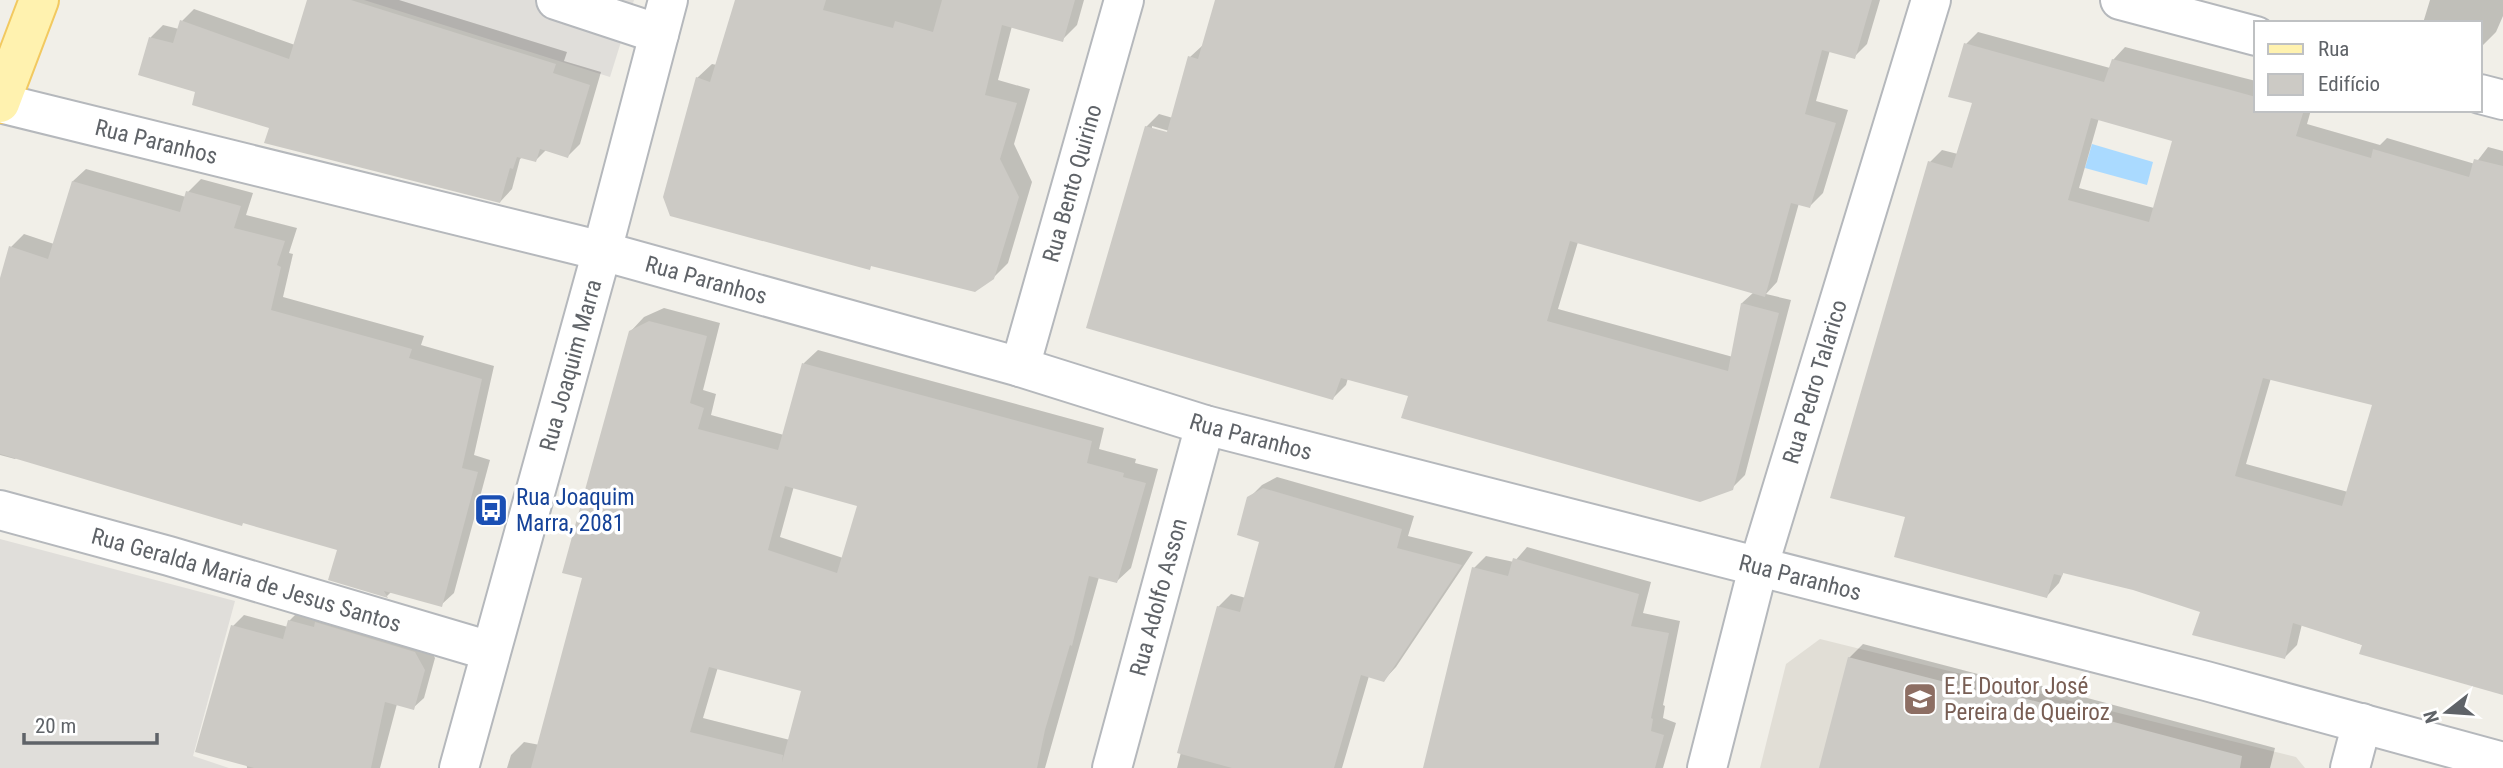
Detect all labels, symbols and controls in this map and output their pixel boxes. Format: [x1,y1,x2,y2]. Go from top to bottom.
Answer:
legend [2254,21,2482,112]
text: Rua [2318,37,2349,61]
text: Edifício [2318,72,2380,96]
street label: Rua Bento Quirino [1037,101,1108,265]
street label: Rua Paranhos [92,114,220,170]
street label: Rua Paranhos [642,251,770,310]
street label: Rua Joaquim Marra [534,276,608,454]
street label: Rua Pedro Talarico [1777,297,1853,467]
street label: Rua Paranhos [1186,408,1315,466]
place label: Rua Joaquim Marra, 2081 [516,484,635,537]
bus stop icon: Rua Joaquim Marra, 2081 [472,491,510,529]
street label: Rua Adolfo Asson [1125,515,1193,679]
street label: Rua Geralda Maria de Jesus Santos [88,523,404,638]
street label: Rua Paranhos [1736,549,1864,606]
place label: E.E Doutor José Pereira de Queiroz [1944,673,2110,726]
north arrow [2412,677,2482,747]
school or university icon: E.E Doutor José Pereira de Queiroz [1901,680,1939,718]
scale bar [24,702,158,746]
text: N [2419,708,2444,726]
text: 20 m [35,714,76,738]

